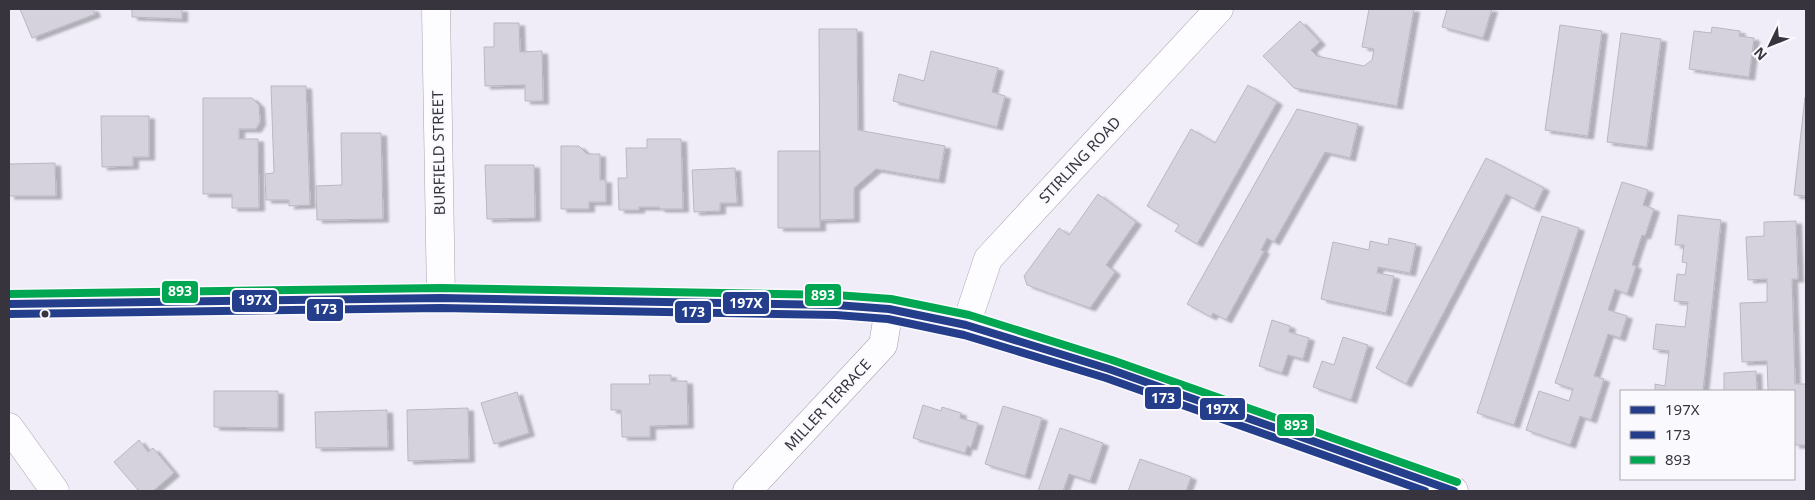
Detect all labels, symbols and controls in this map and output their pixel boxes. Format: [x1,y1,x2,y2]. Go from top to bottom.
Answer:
north arrow [1745,20,1795,70]
text: N [1749,44,1771,65]
street label: BURFIELD STREET [427,90,449,216]
street label: STIRLING ROAD [1034,112,1125,207]
line badge: 893 [161,280,199,304]
text: 893 [168,281,192,300]
line badge: 893 [804,283,842,307]
text: 893 [811,285,835,304]
line badge: 197X [231,289,278,313]
text: 197X [238,290,272,309]
line badge: 197X [722,291,770,315]
text: 197X [729,293,763,312]
line badge: 173 [306,298,344,322]
text: 173 [313,299,337,318]
line badge: 173 [674,300,712,324]
text: 173 [681,302,705,321]
unlabelled marker [40,309,50,319]
street label: MILLER TERRACE [780,354,875,454]
line badge: 173 [1144,386,1182,410]
text: 173 [1151,388,1175,407]
legend [1620,390,1795,480]
line badge: 197X [1199,397,1246,421]
text: 197X [1205,399,1239,418]
text: 197X [1665,399,1700,419]
line badge: 893 [1276,413,1315,437]
text: 893 [1284,415,1308,434]
text: 173 [1665,424,1691,444]
text: 893 [1665,449,1691,469]

